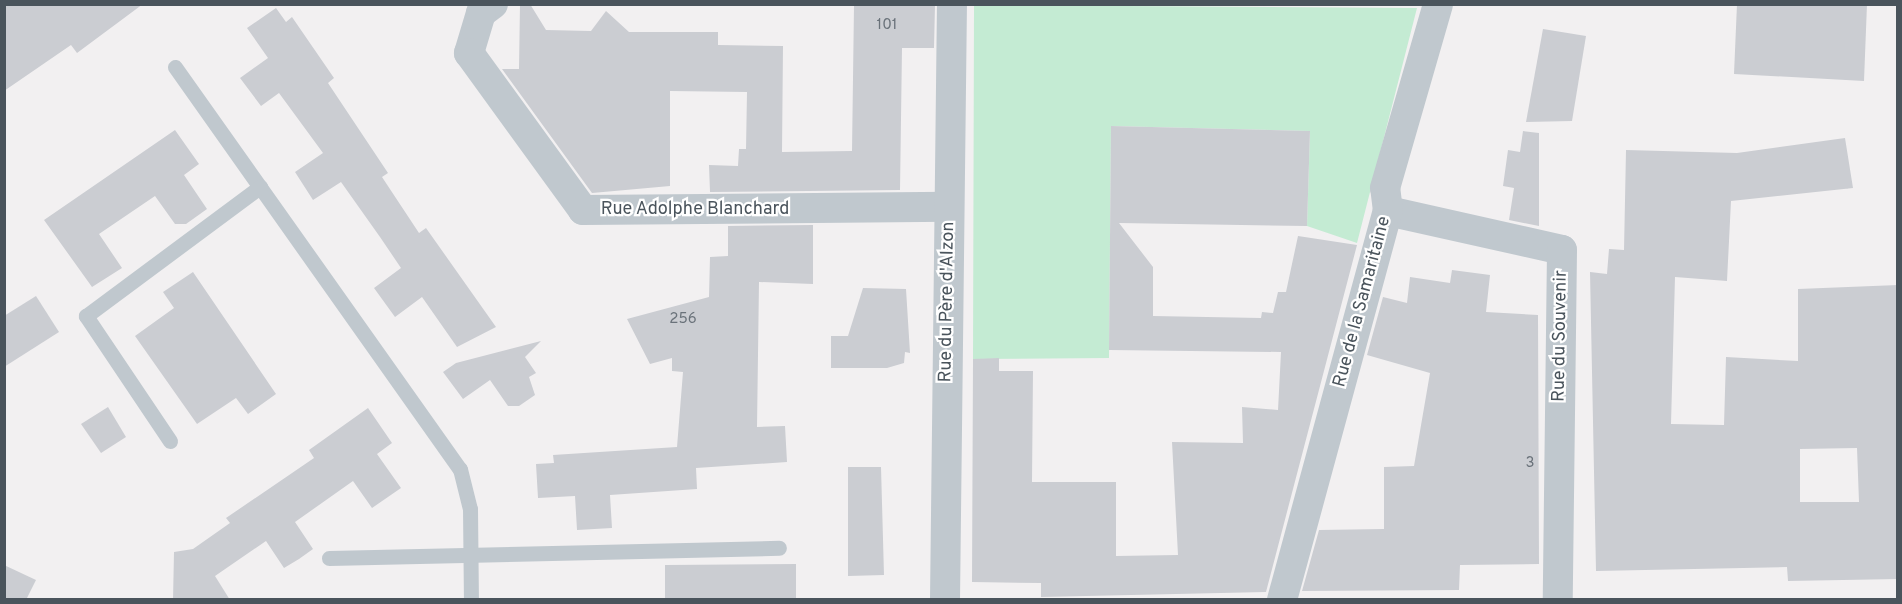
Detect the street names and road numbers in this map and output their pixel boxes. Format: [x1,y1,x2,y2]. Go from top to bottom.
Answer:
street label: Rue Adolphe Blanchard [600,199,790,221]
street label: Rue de la Samaritaine [1330,214,1396,390]
street label: Rue du Père d'Alzon [936,221,960,383]
street label: Rue du Souvenir [1549,270,1573,402]

